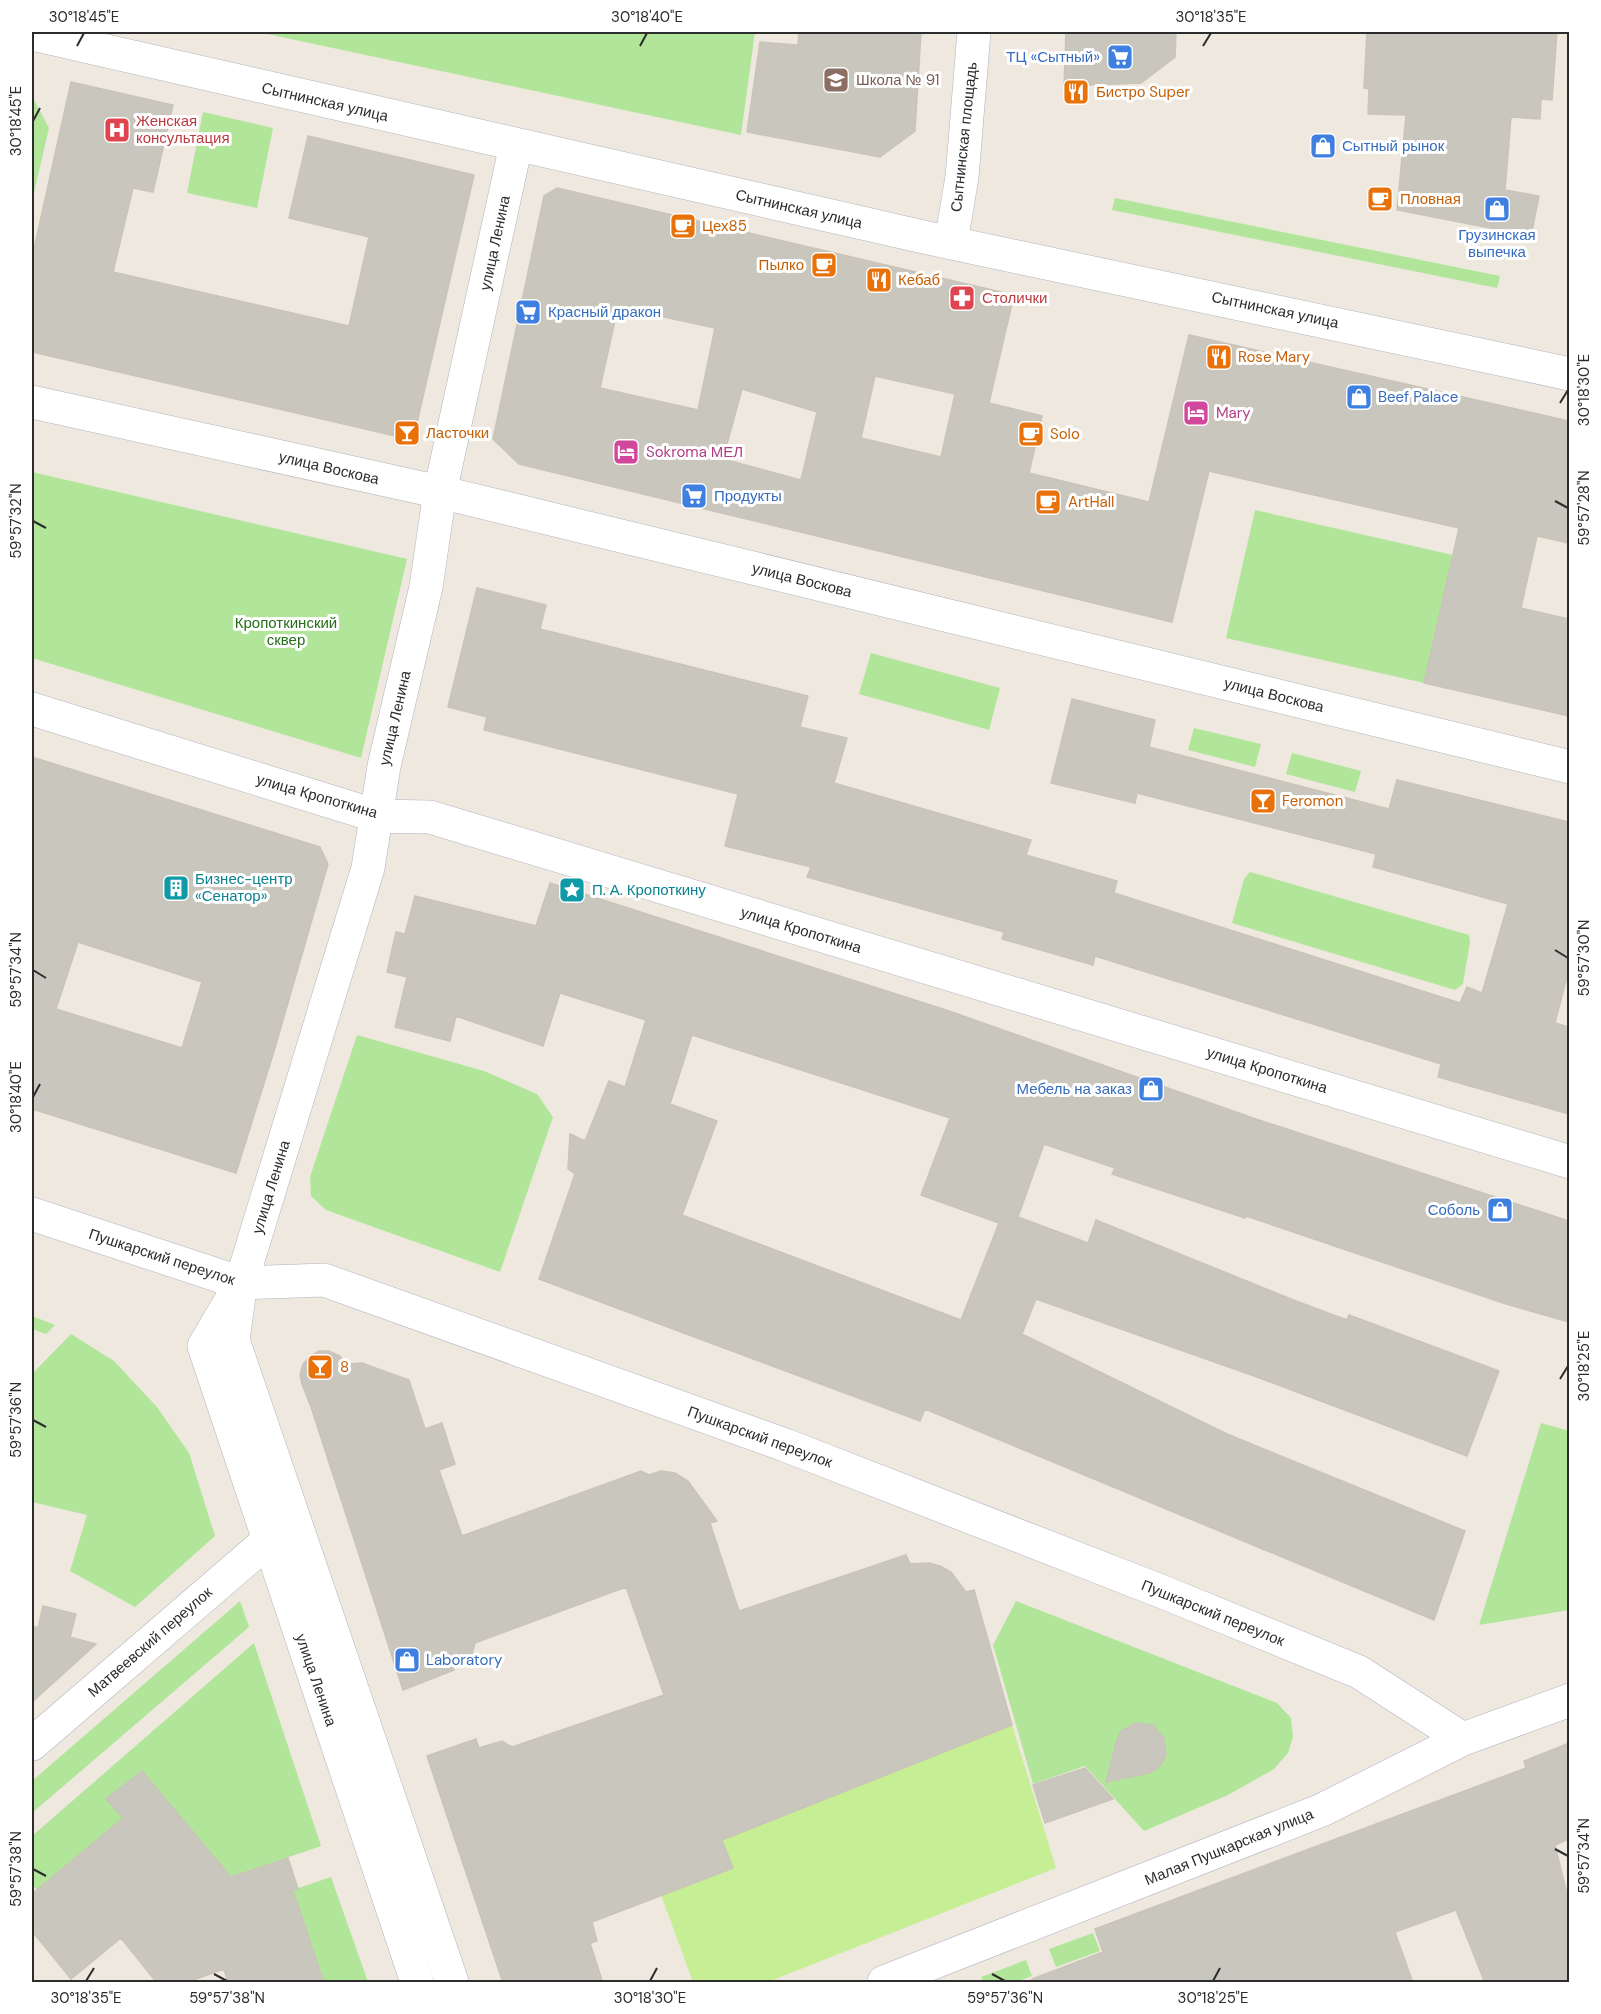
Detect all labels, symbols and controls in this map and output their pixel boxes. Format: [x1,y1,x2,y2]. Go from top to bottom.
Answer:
text: 30°18'45"E [49,7,119,27]
text: 30°18'40"E [611,7,683,27]
text: 30°18'35"E [1175,7,1247,27]
supermarket icon: ТЦ «Сытный» [1105,42,1135,72]
place label: ТЦ «Сытный» [1006,47,1100,67]
street label: Сытнинская площадь [946,61,982,213]
school or university icon: Школа № 91 [821,65,851,95]
place label: Школа № 91 [856,70,940,90]
restaurant icon: Бистро Super [1061,77,1091,107]
street label: Сытнинская улица [260,78,391,126]
place label: Бистро Super [1096,82,1190,102]
text: 30°18'45"E [6,86,26,156]
place label: Женская консультация [136,111,230,148]
hospital icon: Женская консультация [102,115,132,145]
shop icon: Сытный рынок [1308,131,1338,161]
place label: Сытный рынок [1342,136,1445,156]
cafe icon: Пловная [1365,184,1395,214]
street label: Сытнинская улица [734,185,865,233]
place label: Пловная [1400,189,1461,209]
street label: улица Ленина [475,193,515,292]
shop icon: Грузинская выпечка [1482,194,1512,224]
cafe icon: Цех85 [668,211,698,241]
place label: Цех85 [702,216,747,236]
place label: Грузинская выпечка [1458,225,1536,262]
cafe icon: Пылко [809,250,839,280]
place label: Пылко [759,255,804,275]
restaurant icon: Кебаб [864,265,894,295]
place label: Кебаб [898,270,940,290]
pharmacy icon: Столички [947,283,977,313]
street label: Сытнинская улица [1210,287,1341,333]
place label: Столички [982,288,1047,308]
supermarket icon: Красный дракон [513,297,543,327]
place label: Красный дракон [548,302,661,322]
restaurant icon: Rose Mary [1204,342,1234,372]
place label: Rose Mary [1238,347,1311,367]
text: 30°18'30"E [1574,354,1594,426]
shop icon: Beef Palace [1344,382,1374,412]
place label: Beef Palace [1378,387,1458,407]
hotel icon: Mary [1181,398,1211,428]
place label: Mary [1216,403,1251,423]
bar icon: Ласточки [392,418,422,448]
cafe icon: Solo [1016,419,1046,449]
place label: Ласточки [426,423,489,443]
place label: Solo [1050,424,1080,444]
hotel icon: Sokroma МЕЛ [611,437,641,467]
place label: Sokroma МЕЛ [646,442,743,462]
street label: улица Воскова [277,447,382,489]
text: 59°57'28"N [1574,470,1594,546]
supermarket icon: Продукты [679,481,709,511]
text: 59°57'32"N [6,483,26,559]
place label: Продукты [714,486,782,506]
cafe icon: ArtHall [1033,487,1063,517]
place label: ArtHall [1068,492,1114,512]
street label: улица Воскова [750,558,855,602]
park label: Кропоткинский сквер [235,613,337,650]
street label: улица Ленина [374,668,416,767]
street label: улица Воскова [1222,673,1327,717]
street label: улица Кропоткина [254,769,381,823]
bar icon: Feromon [1248,786,1278,816]
place label: Feromon [1282,791,1343,811]
place label: Бизнес-центр «Сенатор» [195,869,293,906]
building icon: Бизнес-центр «Сенатор» [161,873,191,903]
place icon: П. А. Кропоткину [557,875,587,905]
place label: П. А. Кропоткину [592,880,706,900]
street label: улица Кропоткина [738,902,864,958]
text: 59°57'30"N [1574,920,1594,996]
text: 59°57'34"N [6,932,26,1008]
street label: улица Кропоткина [1204,1042,1330,1098]
text: 30°18'40"E [6,1061,26,1133]
shop icon: Мебель на заказ [1136,1074,1166,1104]
place label: Мебель на заказ [1017,1079,1132,1099]
street label: улица Ленина [247,1137,295,1236]
shop icon: Соболь [1485,1195,1515,1225]
place label: Соболь [1428,1200,1480,1220]
street label: Пушкарский переулок [86,1224,238,1290]
text: 30°18'25"E [1574,1331,1594,1401]
bar icon: 8 [305,1352,335,1382]
place label: 8 [340,1357,349,1377]
text: 59°57'36"N [6,1382,26,1458]
street label: Пушкарский переулок [685,1401,836,1473]
street label: Пушкарский переулок [1138,1575,1288,1651]
street label: Матвеевский переулок [84,1582,217,1702]
street label: улица Ленина [291,1631,341,1730]
shop icon: Laboratory [392,1645,422,1675]
place label: Laboratory [426,1650,503,1670]
street label: Малая Пушкарская улица [1142,1804,1317,1890]
text: 59°57'34"N [1574,1818,1594,1894]
text: 59°57'38"N [6,1831,26,1907]
text: 30°18'35"E [50,1988,122,2008]
text: 59°57'38"N [189,1988,265,2008]
text: 30°18'30"E [614,1988,686,2008]
text: 59°57'36"N [967,1988,1043,2008]
text: 30°18'25"E [1178,1988,1248,2008]

